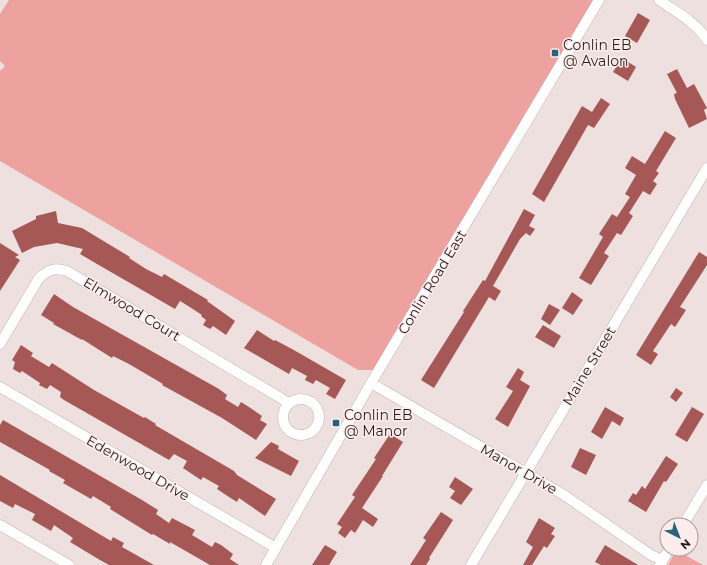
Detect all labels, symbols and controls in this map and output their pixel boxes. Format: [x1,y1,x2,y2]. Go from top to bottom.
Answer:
place label: Conlin EB @ Avalon [563,36,631,70]
marker: Conlin EB @ Avalon [550,48,560,58]
street label: Conlin Road East [394,226,470,338]
street label: Elmwood Court [80,273,184,345]
street label: Maine Street [558,323,620,409]
place label: Conlin EB @ Manor [344,406,412,440]
marker: Conlin EB @ Manor [331,418,341,428]
street label: Edenwood Drive [83,431,193,505]
street label: Manor Drive [477,440,561,498]
north arrow [659,517,699,557]
text: N [678,536,694,553]

